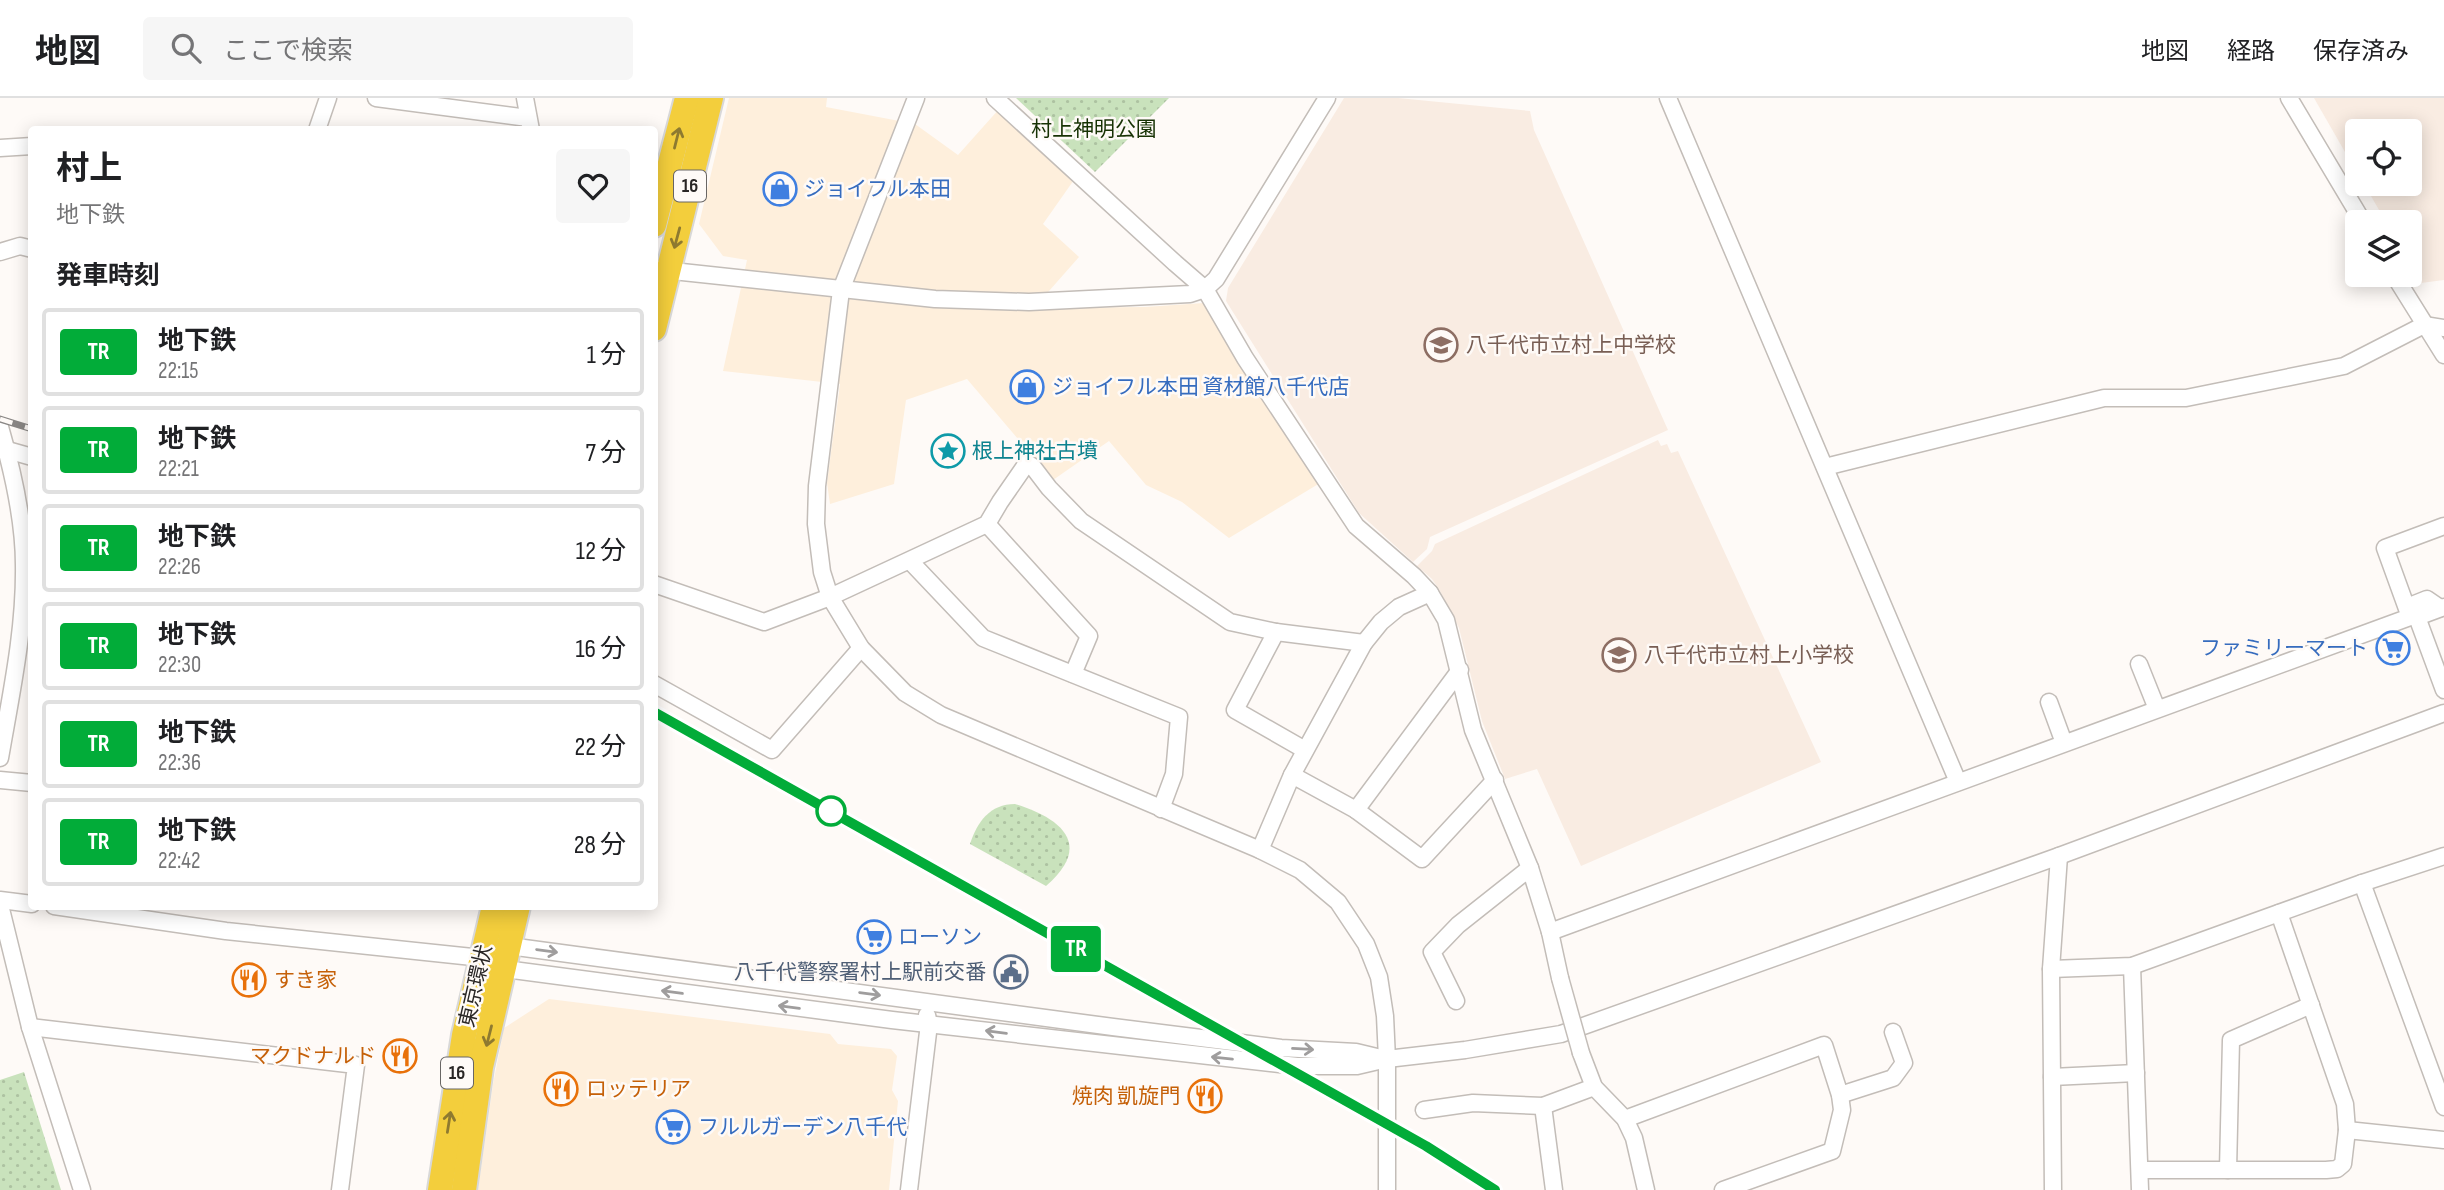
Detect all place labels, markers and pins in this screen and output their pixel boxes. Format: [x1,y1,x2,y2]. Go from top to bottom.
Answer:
shop icon: ジョイフル本田 [761,170,799,208]
place label: ジョイフル本田 [804,177,951,202]
school or university icon: 八千代市立村上中学校 [1422,326,1460,364]
place label: 八千代市立村上中学校 [1466,333,1676,358]
shop icon: ジョイフル本田 資材館八千代店 [1008,368,1046,406]
place label: ジョイフル本田 資材館八千代店 [1052,375,1349,400]
place icon: 根上神社古墳 [929,432,967,470]
place label: 根上神社古墳 [972,439,1098,464]
supermarket icon: ファミリーマート [2374,629,2412,667]
school or university icon: 八千代市立村上小学校 [1600,636,1638,674]
place label: ファミリーマート [2200,636,2368,661]
place label: 八千代市立村上小学校 [1644,643,1854,668]
unlabelled marker [816,796,846,826]
supermarket icon: ローソン [855,918,893,956]
place label: ローソン [898,925,982,950]
public building icon: 八千代警察署村上駅前交番 [992,953,1030,991]
place label: 八千代警察署村上駅前交番 [734,960,986,985]
restaurant icon: すき家 [230,961,268,999]
place label: すき家 [274,968,337,993]
restaurant icon: マクドナルド [381,1037,419,1075]
place label: マクドナルド [250,1044,376,1069]
restaurant icon: ロッテリア [542,1070,580,1108]
place label: ロッテリア [586,1077,691,1102]
restaurant icon: 焼肉 凱旋門 [1186,1077,1224,1115]
place label: 焼肉 凱旋門 [1072,1084,1180,1109]
supermarket icon: フルルガーデン八千代 [654,1108,692,1146]
place label: フルルガーデン八千代 [698,1115,907,1140]

